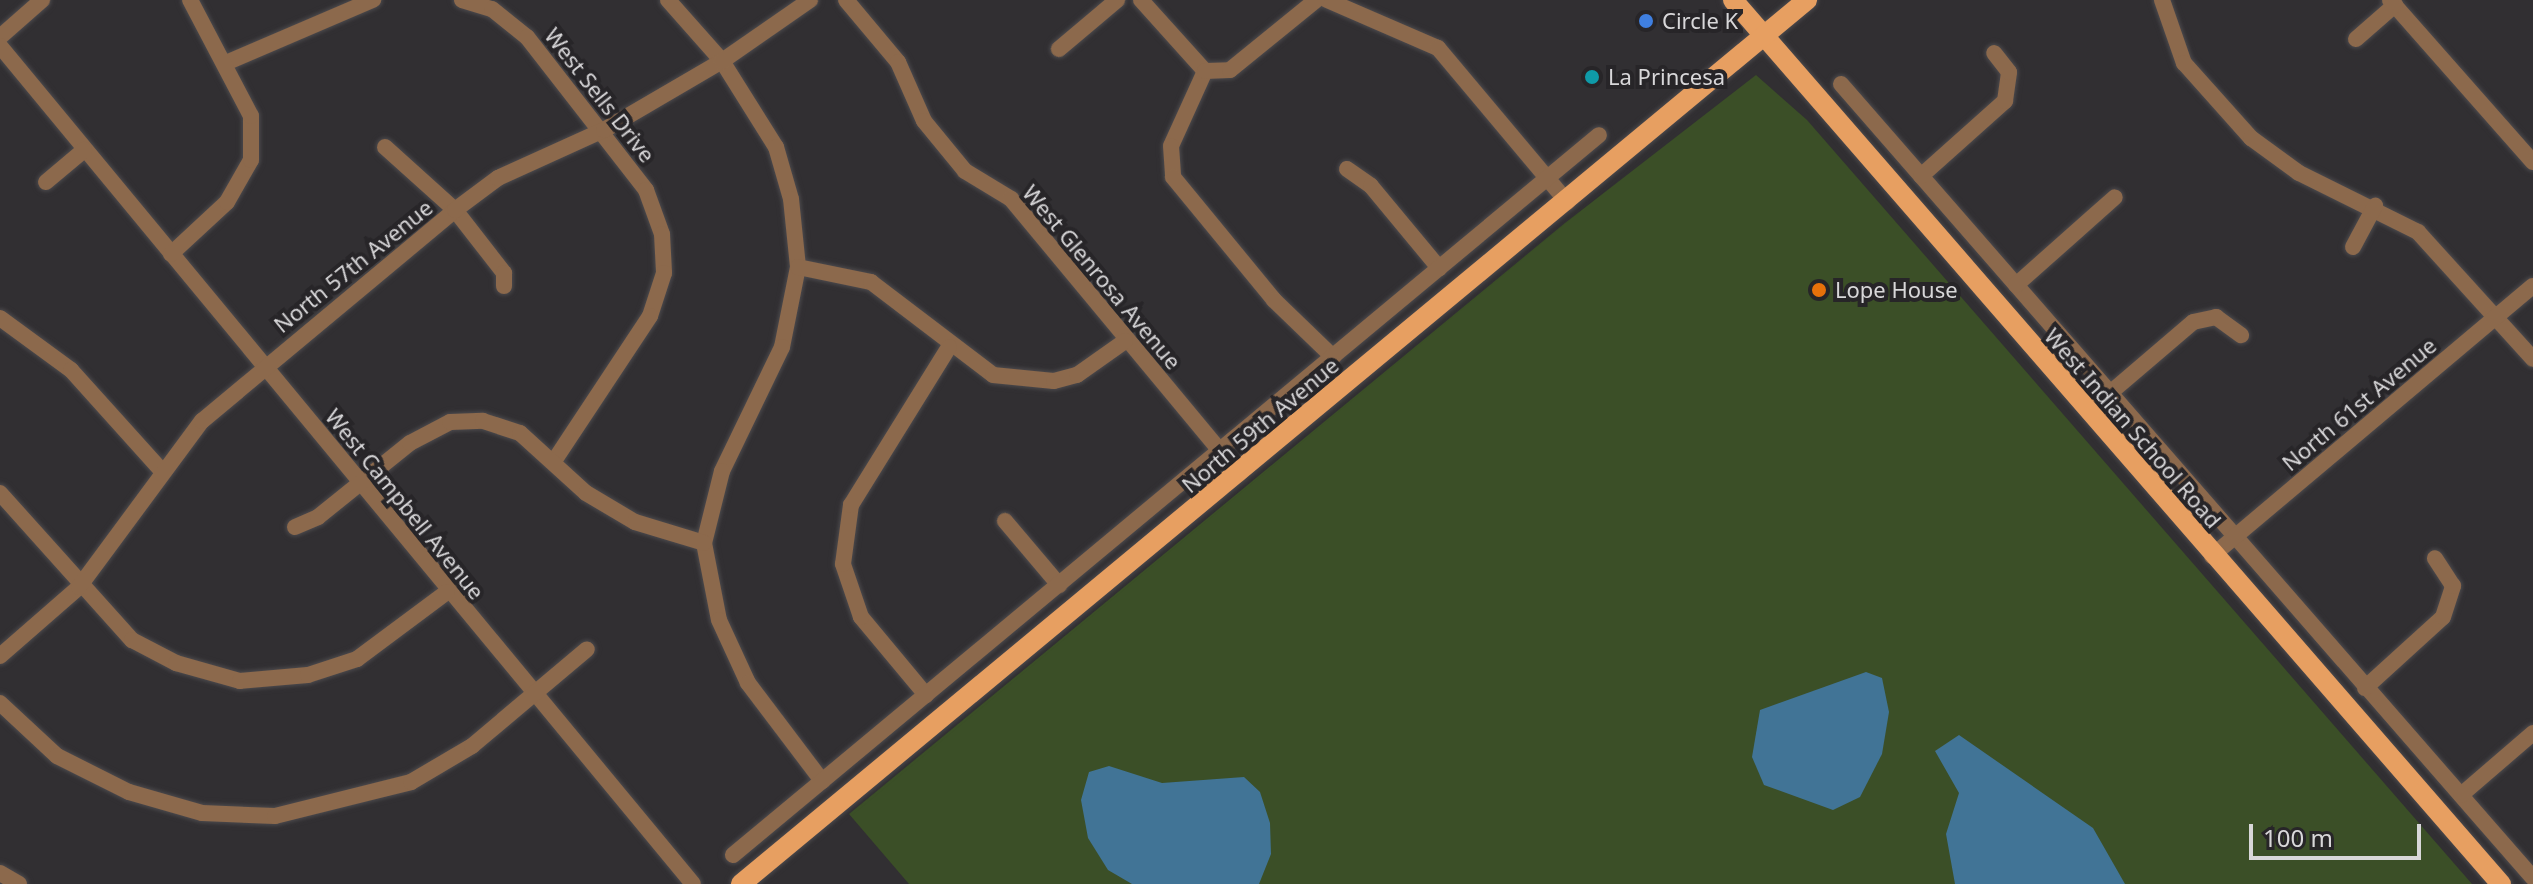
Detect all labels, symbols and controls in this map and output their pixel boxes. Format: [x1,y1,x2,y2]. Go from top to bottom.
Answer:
place label: Circle K [1662,8,1738,34]
marker: Circle K [1637,12,1655,30]
street label: West Sells Drive [539,23,661,167]
place label: La Princesa [1608,64,1725,90]
marker: La Princesa [1583,68,1601,86]
street label: West Glenrosa Avenue [1017,180,1187,374]
street label: North 57th Avenue [269,194,437,338]
place label: Lope House [1835,277,1958,303]
marker: Lope House [1810,281,1828,299]
street label: West Indian School Road [2039,323,2227,533]
street label: North 61st Avenue [2277,332,2441,476]
street label: North 59th Avenue [1176,352,1344,498]
street label: West Campbell Avenue [320,404,490,604]
scale bar [2253,808,2425,858]
text: 100 m [2263,821,2333,854]

